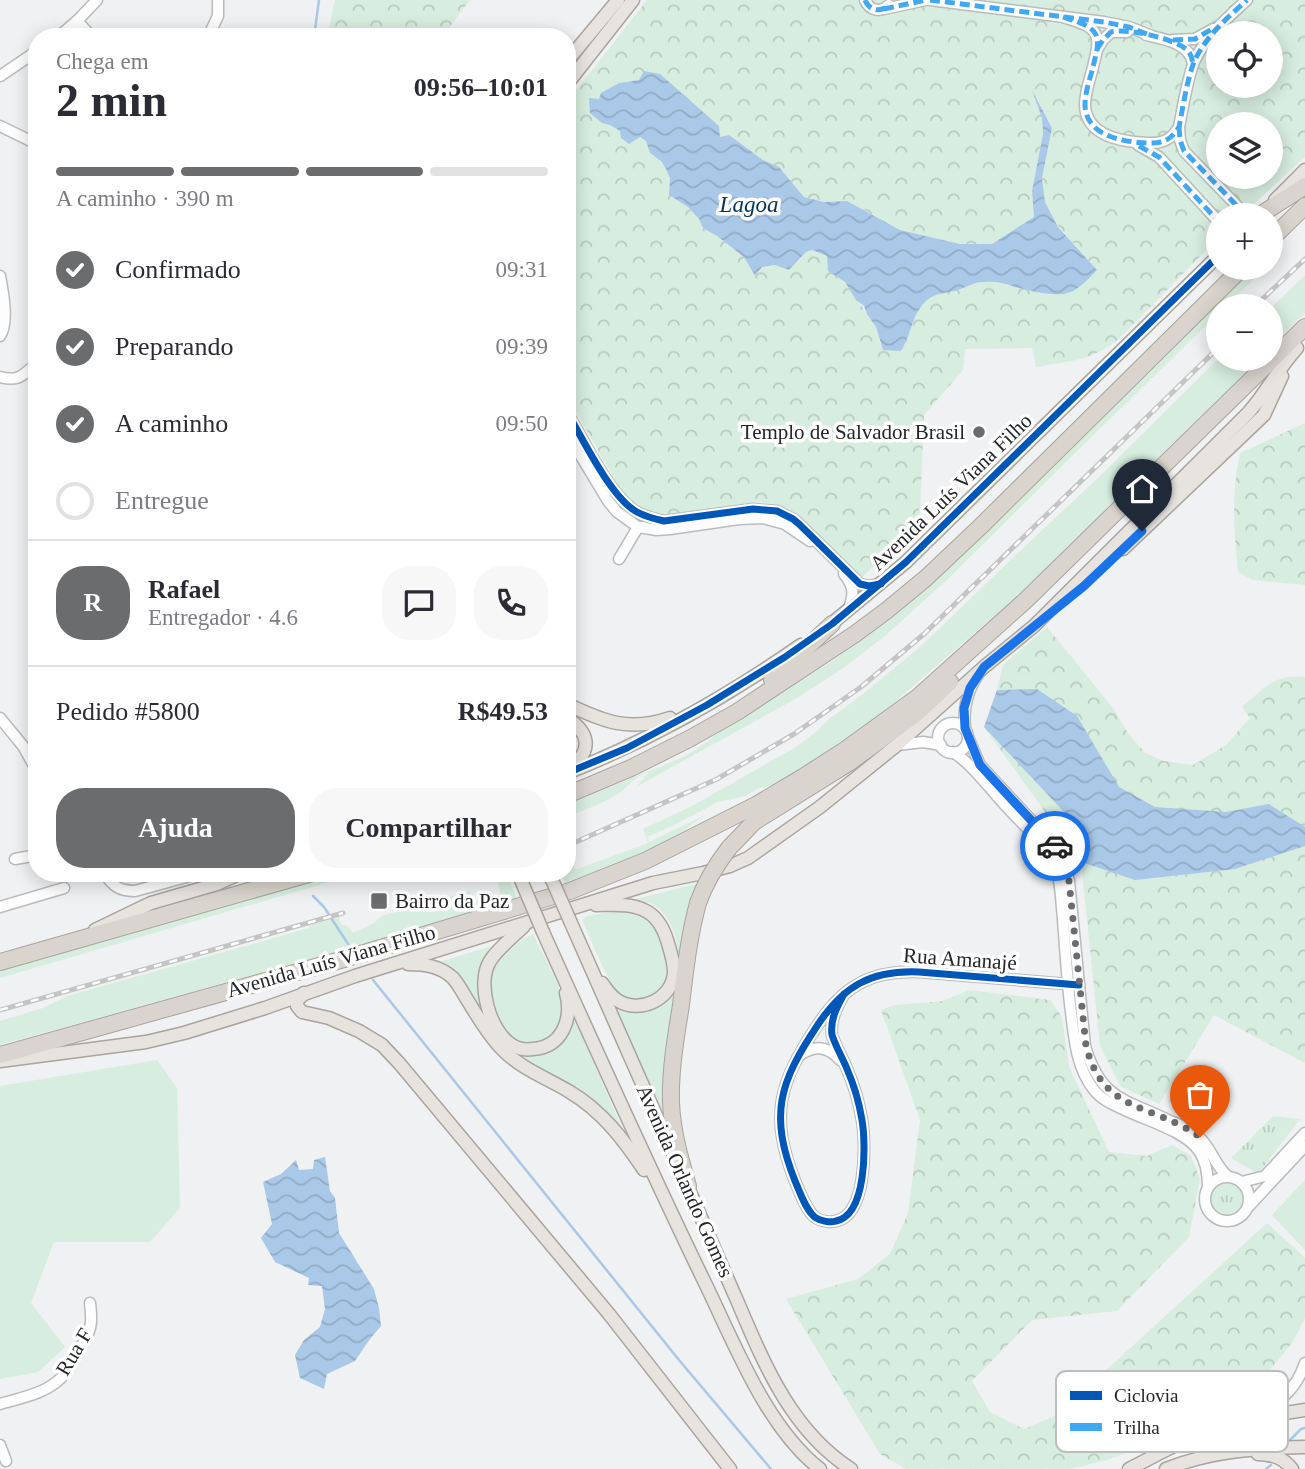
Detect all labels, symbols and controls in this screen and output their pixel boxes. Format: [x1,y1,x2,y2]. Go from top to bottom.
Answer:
map controls [1206,21,1283,371]
button: locate [1206,21,1283,98]
text: Chega em [56,49,149,74]
text: 09:56–10:01 [414,73,548,102]
text: 2 min [56,75,167,126]
button: layers [1206,112,1283,189]
text: A caminho · 390 m [56,186,234,211]
water label: Lagoa [719,192,778,217]
button: + [1206,203,1283,280]
icon: check [56,251,94,289]
text: Confirmado [115,255,241,284]
text: 09:31 [496,257,548,282]
button: − [1206,294,1283,371]
icon: check [56,328,94,366]
text: Preparando [115,332,233,361]
text: 09:39 [496,334,548,359]
icon: check [56,405,94,443]
text: A caminho [115,409,228,438]
street label: Avenida Luís Viana Filho [865,409,1037,575]
text: 09:50 [496,411,548,436]
place label: Templo de Salvador Brasil [741,420,965,444]
marker: Templo de Salvador Brasil [971,424,987,440]
pin [1112,459,1172,531]
icon: home [1123,470,1161,508]
text: Entregue [115,486,209,515]
button: chat [382,566,456,640]
button: phone [474,566,548,640]
text: Rafael [148,575,220,604]
text: R [84,588,102,617]
text: Entregador · 4.6 [148,605,298,630]
text: Pedido #5800 [56,697,200,726]
text: R$49.53 [458,697,548,726]
button: Ajuda [56,788,295,868]
button: Compartilhar [309,788,548,868]
courier [1020,811,1090,881]
icon: car [1036,827,1074,865]
place label: Bairro da Paz [395,889,509,913]
marker: Bairro da Paz [369,891,389,911]
street label: Avenida Luís Viana Filho [224,920,438,1002]
street label: Rua Amanajé [902,943,1018,975]
pin [1170,1065,1230,1137]
icon: bag [1181,1076,1219,1114]
street label: Avenida Orlando Gomes [632,1081,738,1281]
street label: Rua F [51,1324,97,1380]
legend [1056,1371,1288,1452]
text: Ciclovia [1114,1385,1179,1406]
text: Trilha [1114,1417,1160,1438]

